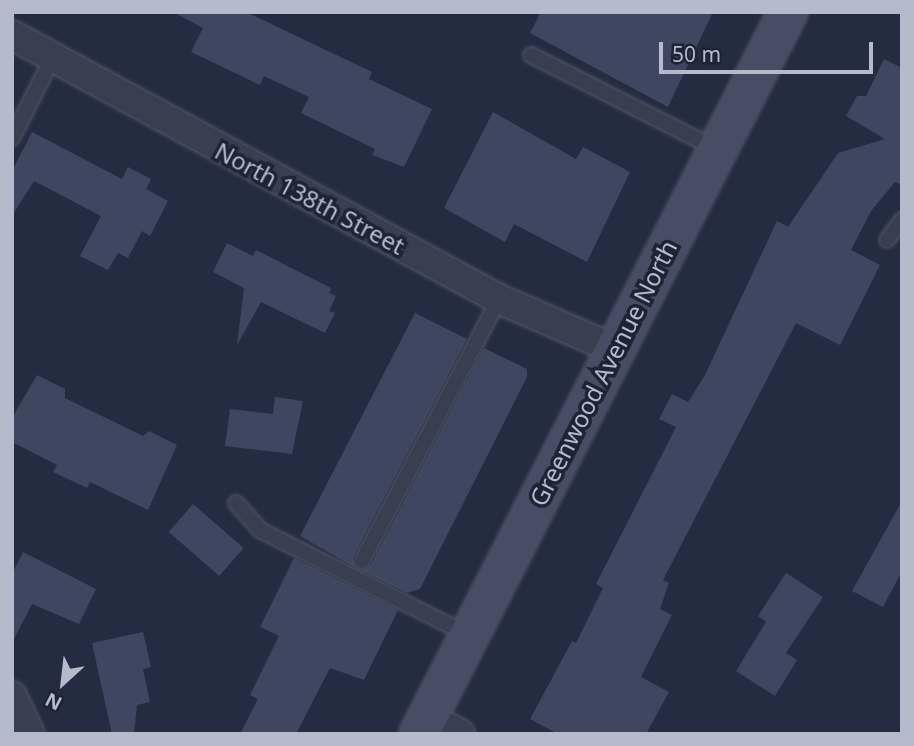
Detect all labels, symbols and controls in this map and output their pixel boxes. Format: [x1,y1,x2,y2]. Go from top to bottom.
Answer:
scale bar [662,28,876,72]
text: 50 m [672,40,721,68]
street label: North 138th Street [210,136,410,260]
street label: Greenwood Avenue North [523,235,683,511]
north arrow [28,648,98,718]
text: N [41,687,66,717]

